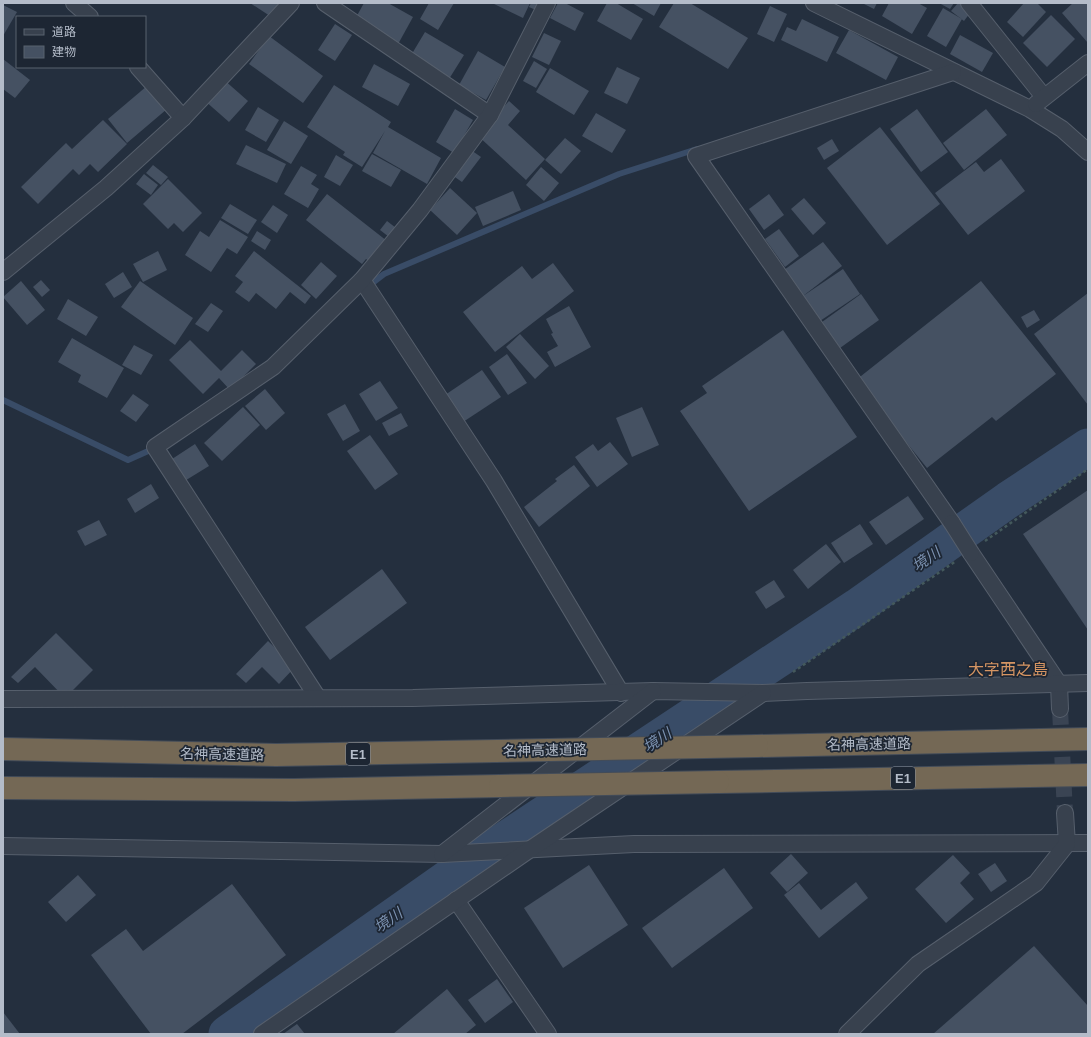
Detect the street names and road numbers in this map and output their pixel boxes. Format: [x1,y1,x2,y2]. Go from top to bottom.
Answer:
street label: 名神高速道路 [827,735,911,753]
street label: 名神高速道路 [503,741,587,759]
road number: E1 [346,743,370,765]
street label: 名神高速道路 [180,745,264,763]
road number: E1 [891,767,915,789]

